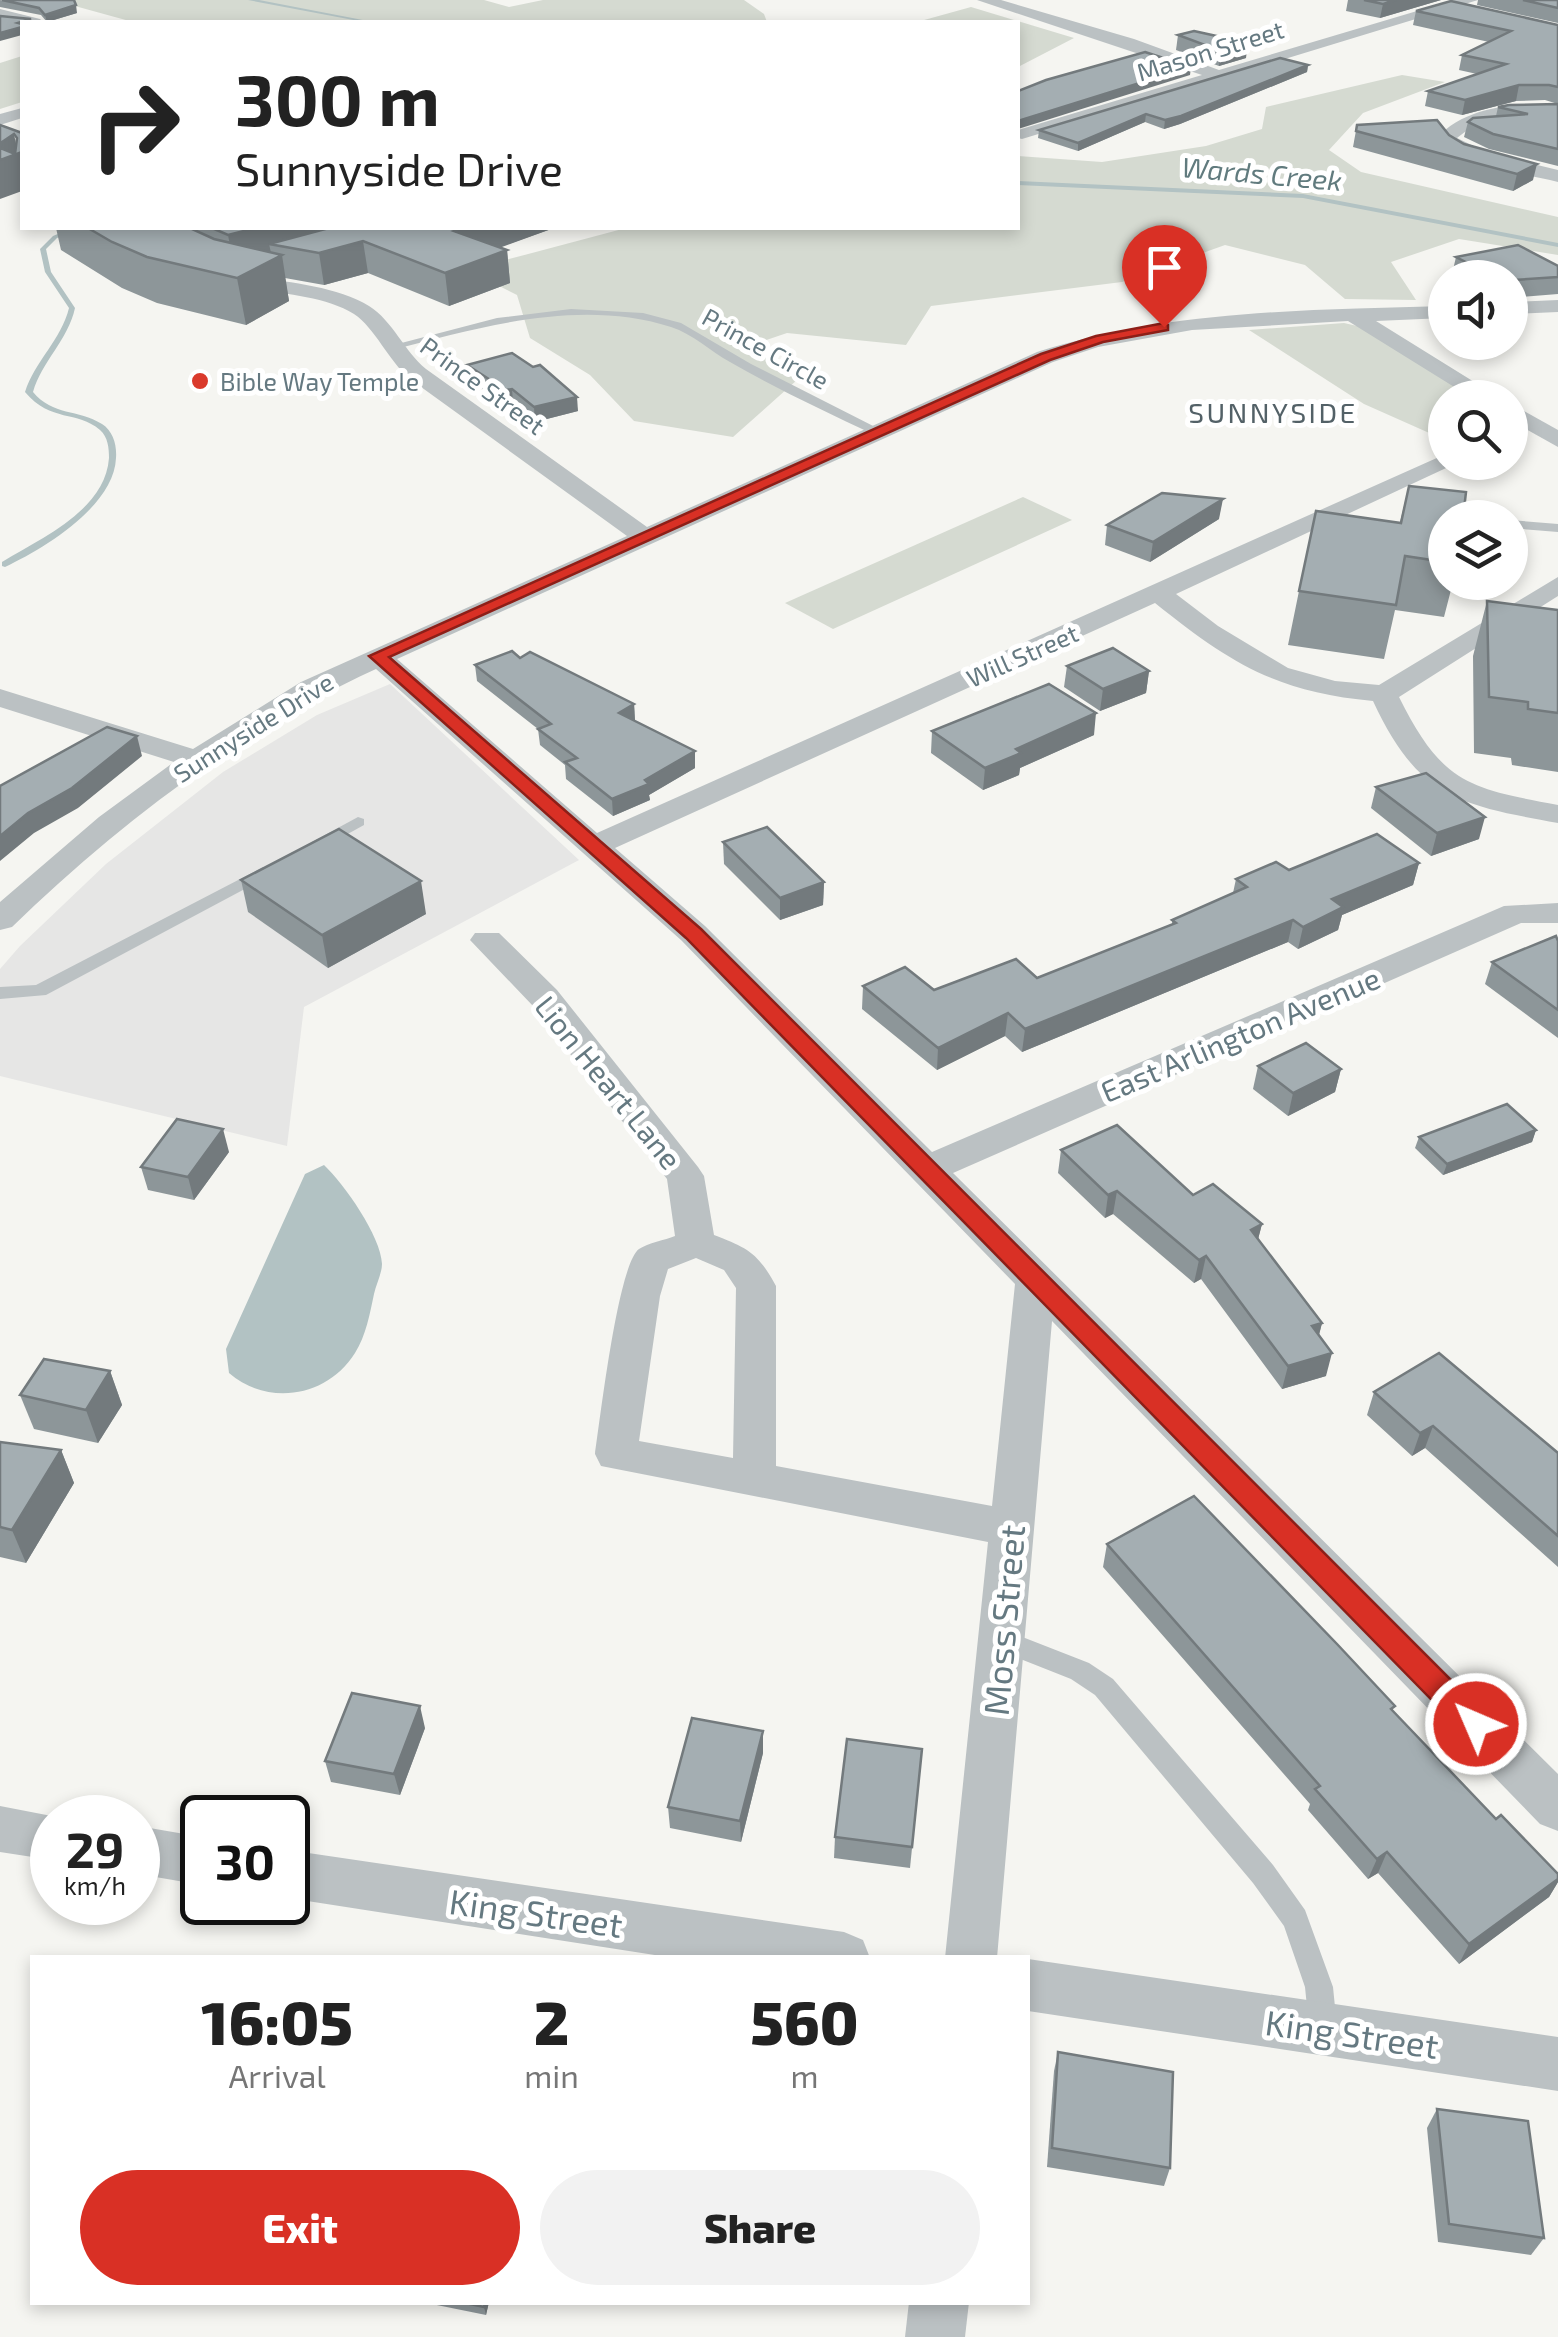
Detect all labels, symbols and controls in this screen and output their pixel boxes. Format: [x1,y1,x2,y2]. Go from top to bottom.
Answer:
street label: Mason Street [1133,13,1287,87]
text: 300 m [235,56,440,140]
icon: right [70,60,200,190]
text: Sunnyside Drive [235,141,563,195]
water label: Wards Creek [1180,149,1344,197]
pin [1122,225,1207,328]
icon: arrive [1137,240,1192,295]
map controls [1428,260,1528,600]
button: sound [1428,260,1528,360]
street label: Prince Circle [698,301,834,395]
street label: Prince Street [415,330,551,440]
place label: Bible Way Temple [220,366,419,396]
marker: Bible Way Temple [189,370,211,392]
button: search [1428,380,1528,480]
district label: SUNNYSIDE [1188,395,1358,429]
button: layers [1428,500,1528,600]
street label: Will Street [961,617,1083,693]
street label: Sunnyside Drive [168,666,338,788]
street label: East Arlington Avenue [1095,959,1385,1109]
street label: Lion Heart Lane [528,988,690,1176]
street label: Moss Street [974,1523,1032,1717]
position arrow [1424,1672,1528,1776]
speed limit sign: 30 [180,1795,310,1925]
text: 29 [66,1818,124,1878]
text: km/h [64,1870,126,1900]
street label: King Street [447,1879,625,1945]
text: 16:05 [201,1985,353,2057]
text: 2 [534,1985,569,2057]
text: 560 [750,1985,859,2057]
street label: King Street [1263,2000,1441,2066]
text: Arrival [228,2056,326,2094]
text: min [524,2056,579,2094]
text: m [790,2056,818,2094]
button: Exit [80,2170,520,2285]
button: Share [540,2170,980,2285]

